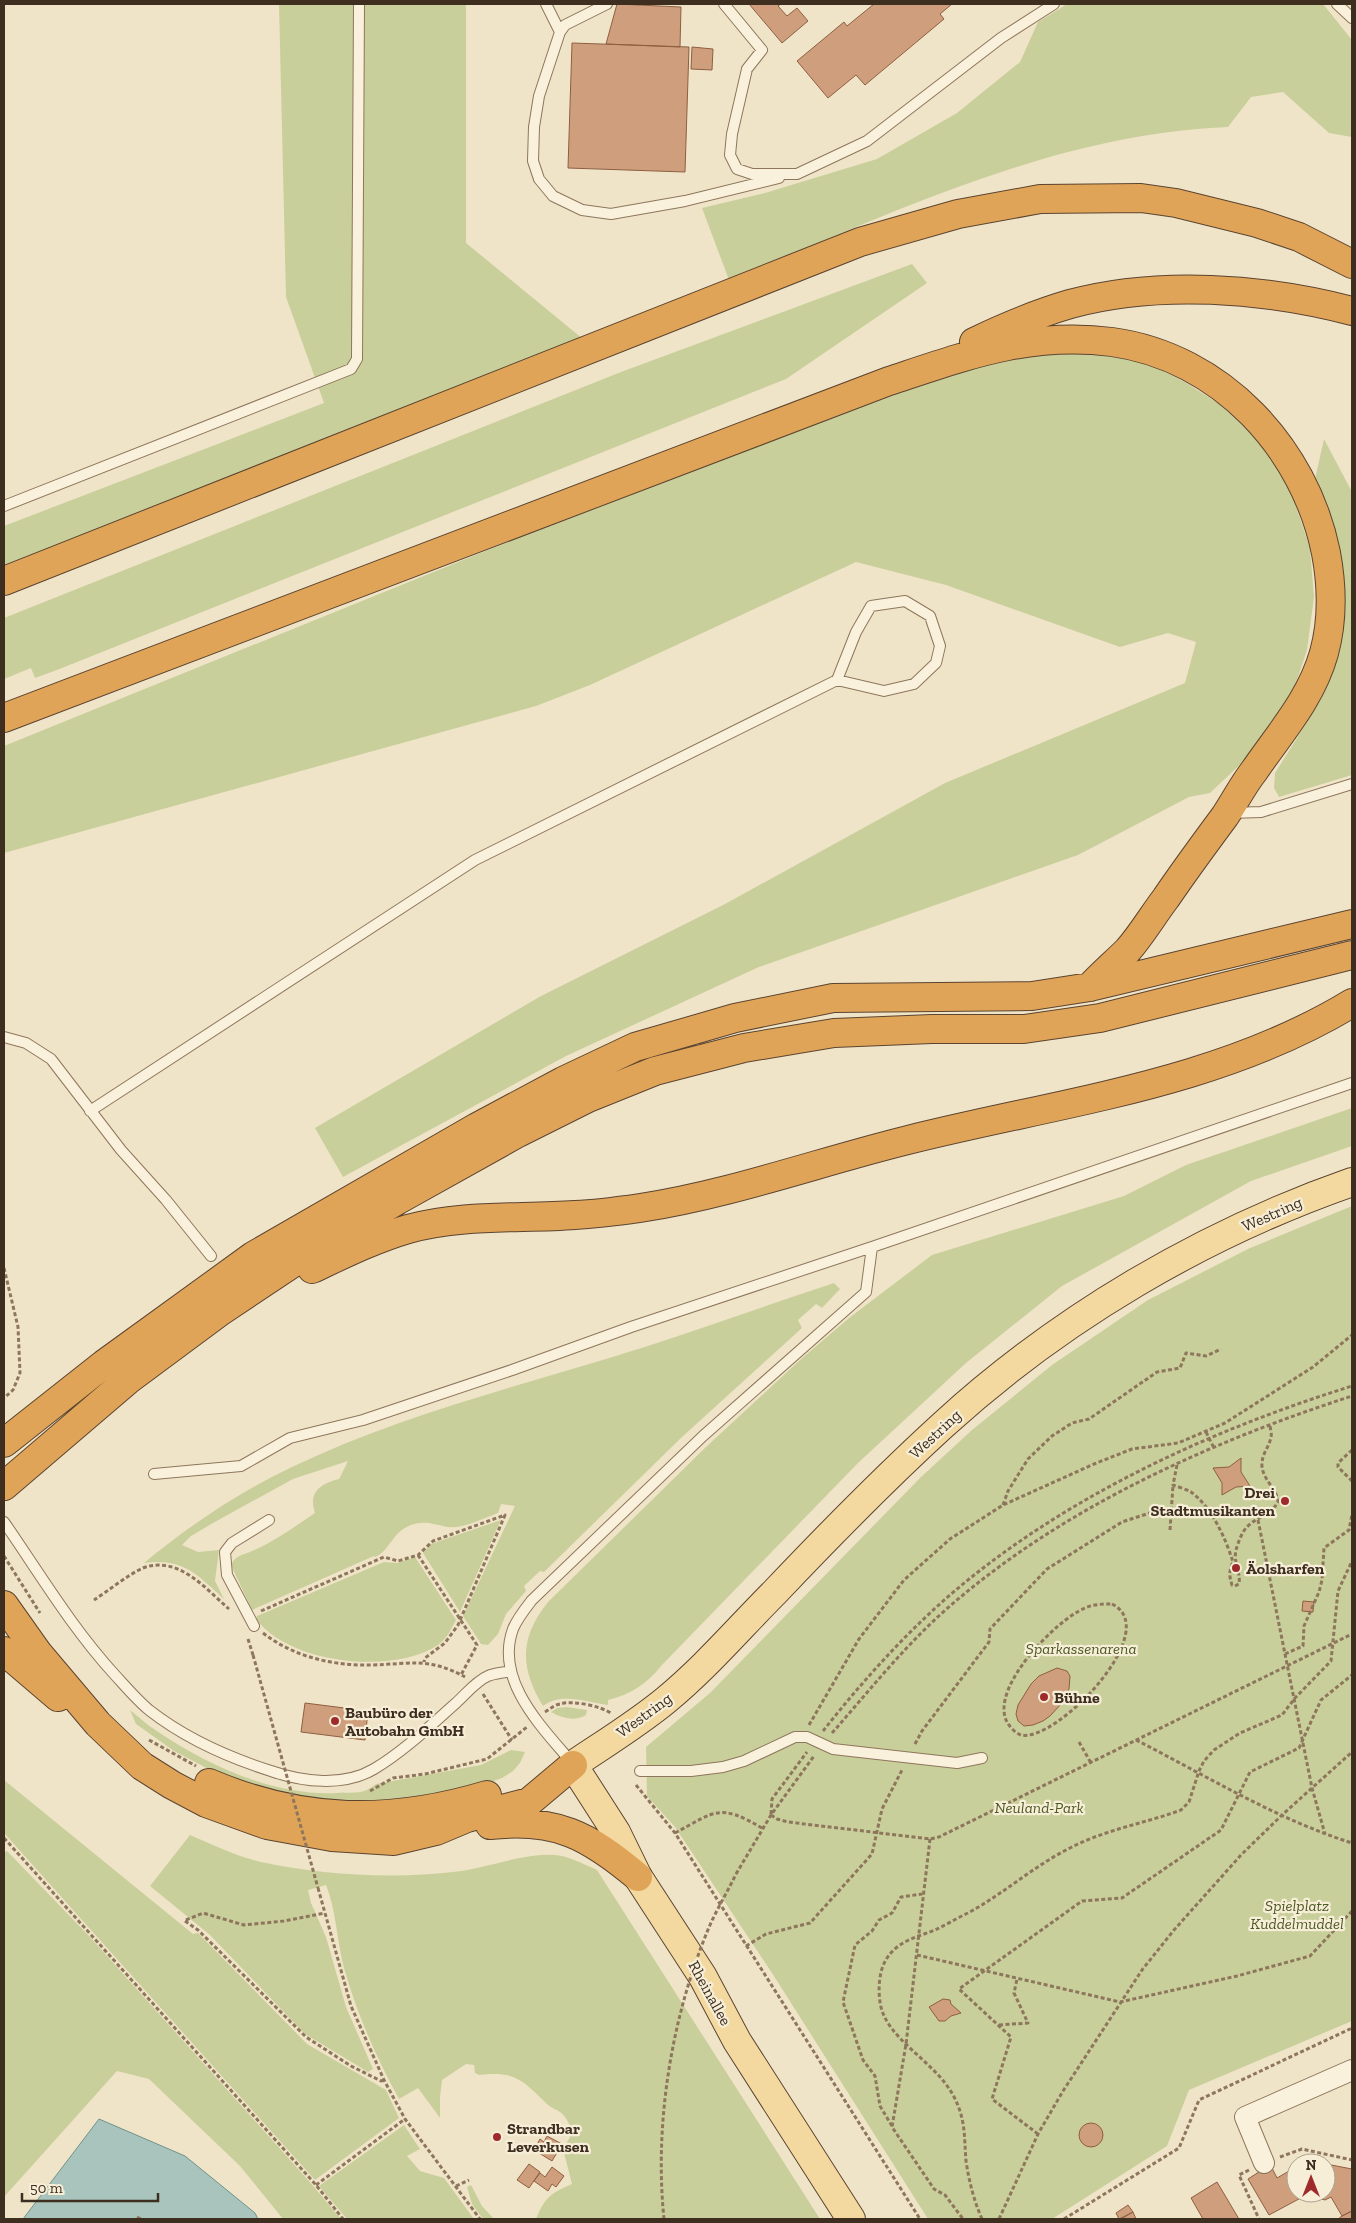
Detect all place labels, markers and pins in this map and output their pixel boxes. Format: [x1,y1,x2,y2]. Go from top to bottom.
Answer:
place label: Drei Stadtmusikanten [1151,1483,1276,1520]
marker: Drei Stadtmusikanten [1279,1495,1291,1507]
place label: Äolsharfen [1246,1559,1325,1578]
marker: Äolsharfen [1230,1562,1242,1574]
place label: Bühne [1054,1688,1100,1707]
marker: Bühne [1038,1691,1050,1703]
place label: Baubüro der Autobahn GmbH [345,1703,464,1740]
marker: Baubüro der Autobahn GmbH [329,1715,341,1727]
place label: Strandbar Leverkusen [507,2119,590,2156]
marker: Strandbar Leverkusen [491,2131,503,2143]

